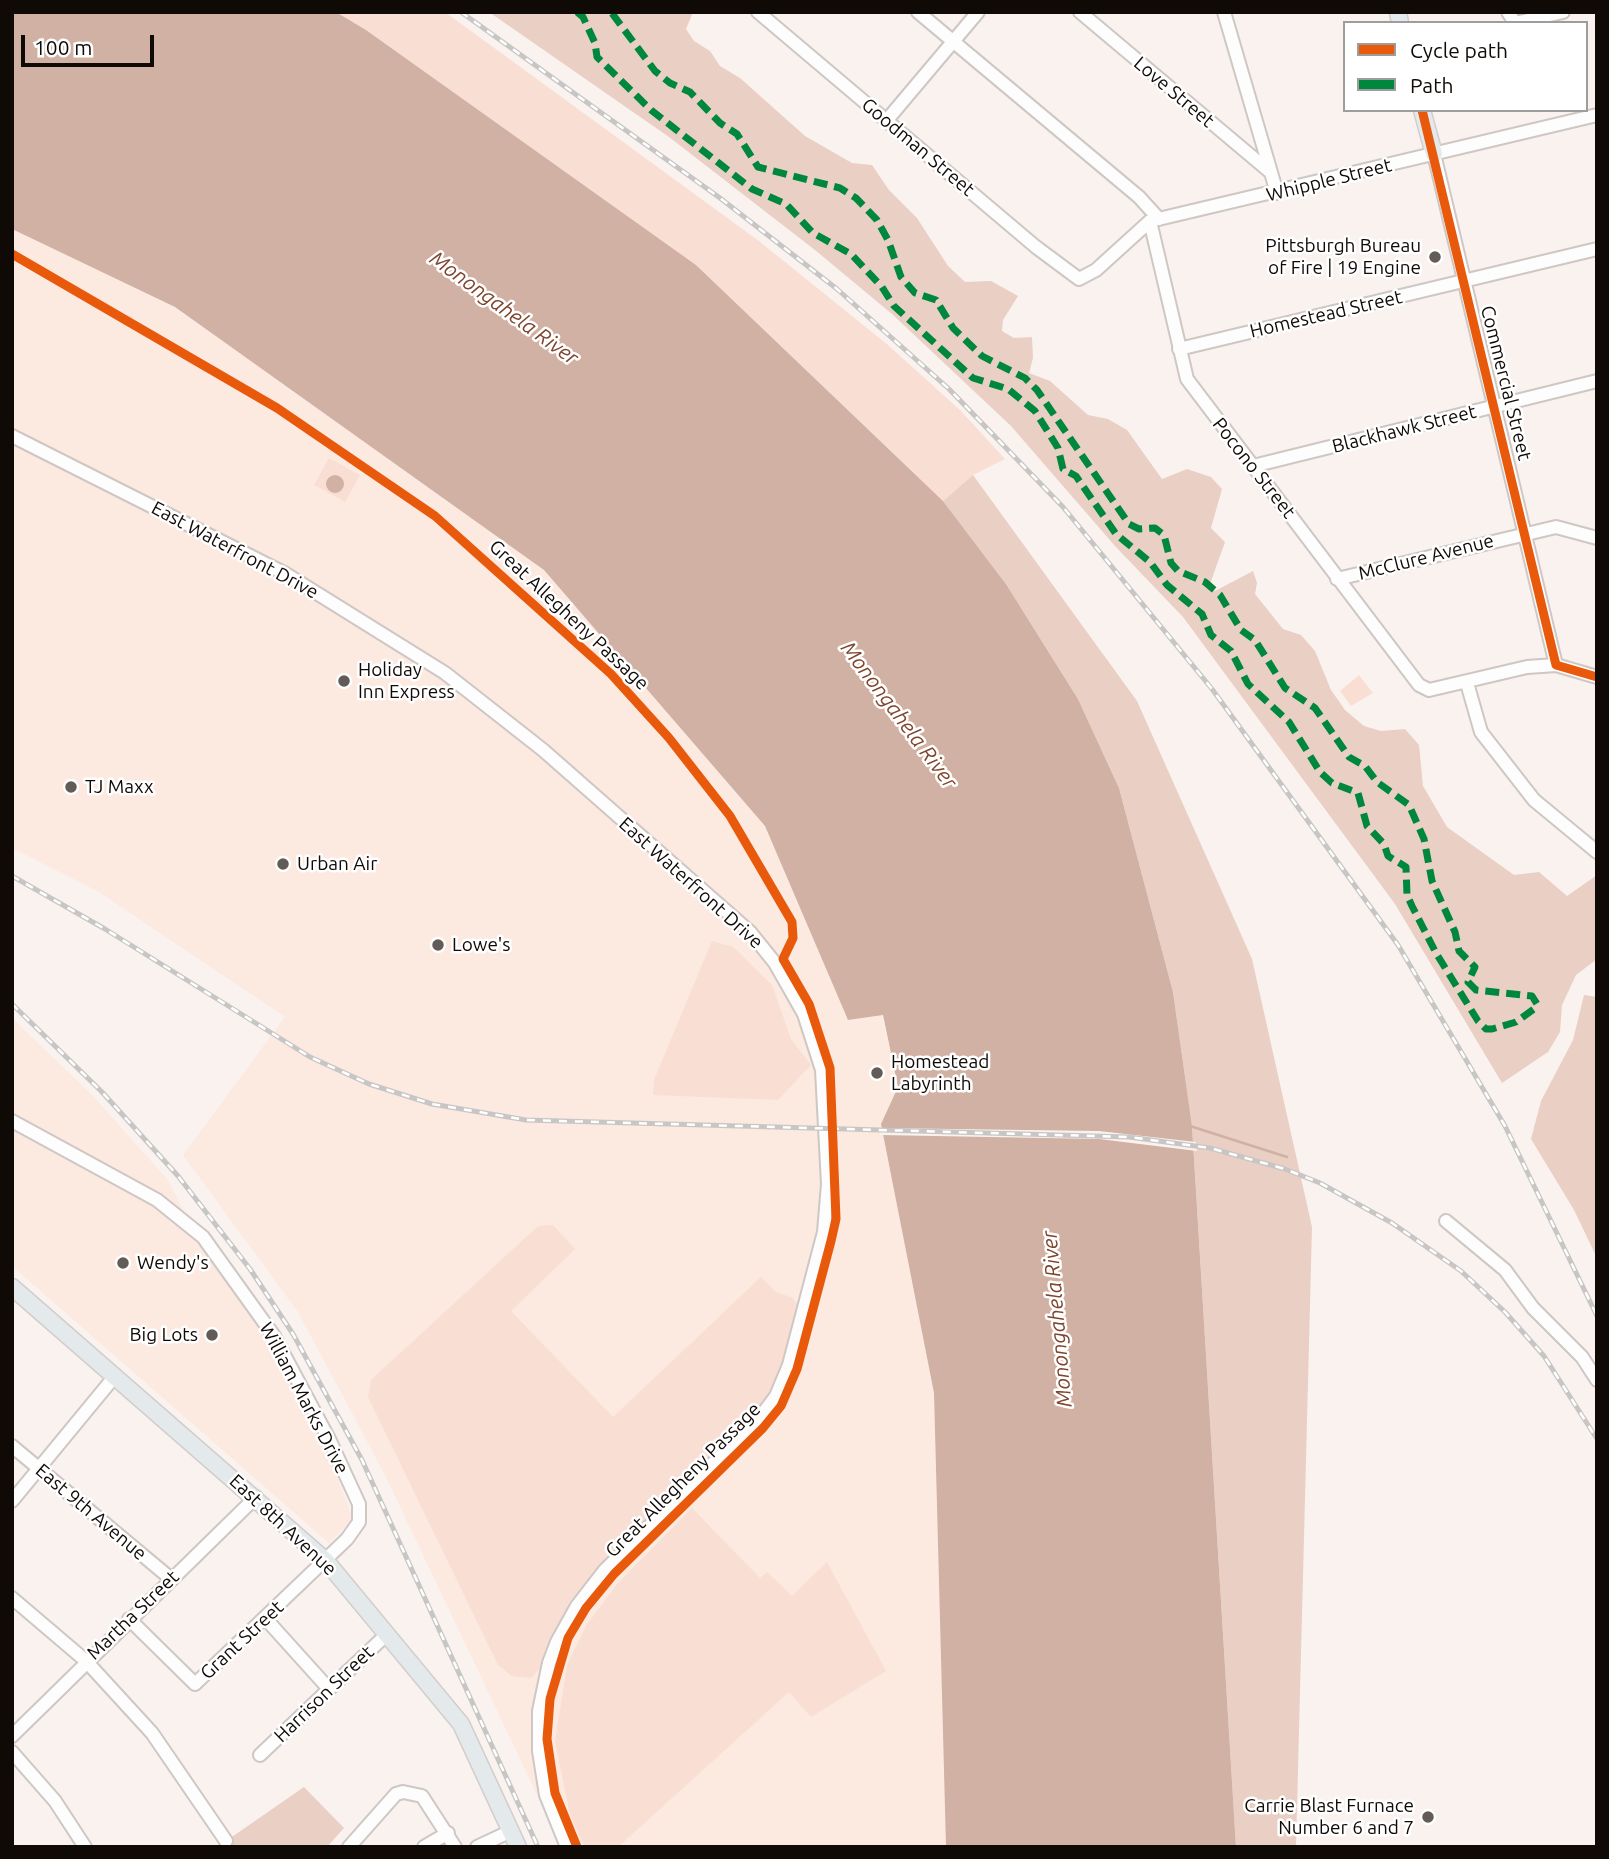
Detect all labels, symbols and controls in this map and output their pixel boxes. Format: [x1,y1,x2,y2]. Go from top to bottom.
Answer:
scale bar [24,21,158,65]
legend [1343,21,1588,112]
text: 100 m [34,35,92,59]
text: Cycle path [1410,38,1508,62]
street label: Love Street [1129,52,1219,132]
text: Path [1410,73,1453,97]
street label: Goodman Street [857,93,979,201]
street label: Whipple Street [1264,153,1394,207]
place label: Pittsburgh Bureau of Fire | 19 Engine [1265,235,1421,279]
water label: Monongahela River [425,246,583,370]
marker: Pittsburgh Bureau of Fire | 19 Engine [1427,249,1443,265]
street label: Homestead Street [1248,285,1404,343]
street label: Commercial Street [1476,303,1536,463]
street label: Blackhawk Street [1330,400,1478,458]
street label: Pocono Street [1208,413,1300,523]
street label: East Waterfront Drive [148,496,322,604]
street label: McClure Avenue [1356,529,1496,585]
street label: Great Allegheny Passage [485,535,653,695]
water label: Monongahela River [836,637,962,793]
place label: Holiday Inn Express [358,659,455,703]
marker: Holiday Inn Express [336,673,352,689]
place label: TJ Maxx [85,776,154,798]
marker: TJ Maxx [63,779,79,795]
street label: East Waterfront Drive [614,812,768,954]
place label: Urban Air [297,853,377,875]
marker: Urban Air [275,856,291,872]
place label: Lowe's [452,934,511,956]
marker: Lowe's [430,937,446,953]
place label: Homestead Labyrinth [891,1051,989,1095]
marker: Homestead Labyrinth [869,1065,885,1081]
water label: Monongahela River [1037,1230,1077,1408]
place label: Wendy's [137,1252,209,1274]
marker: Wendy's [115,1255,131,1271]
street label: William Marks Drive [254,1318,354,1478]
place label: Big Lots [130,1324,198,1346]
marker: Big Lots [204,1327,220,1343]
street label: Great Allegheny Passage [601,1398,765,1562]
street label: East 9th Avenue [31,1459,151,1565]
street label: East 8th Avenue [225,1470,341,1580]
street label: Martha Street [82,1565,184,1665]
street label: Grant Street [196,1596,288,1684]
street label: Harrison Street [269,1641,379,1747]
place label: Carrie Blast Furnace Number 6 and 7 [1244,1795,1414,1839]
marker: Carrie Blast Furnace Number 6 and 7 [1420,1809,1436,1825]

